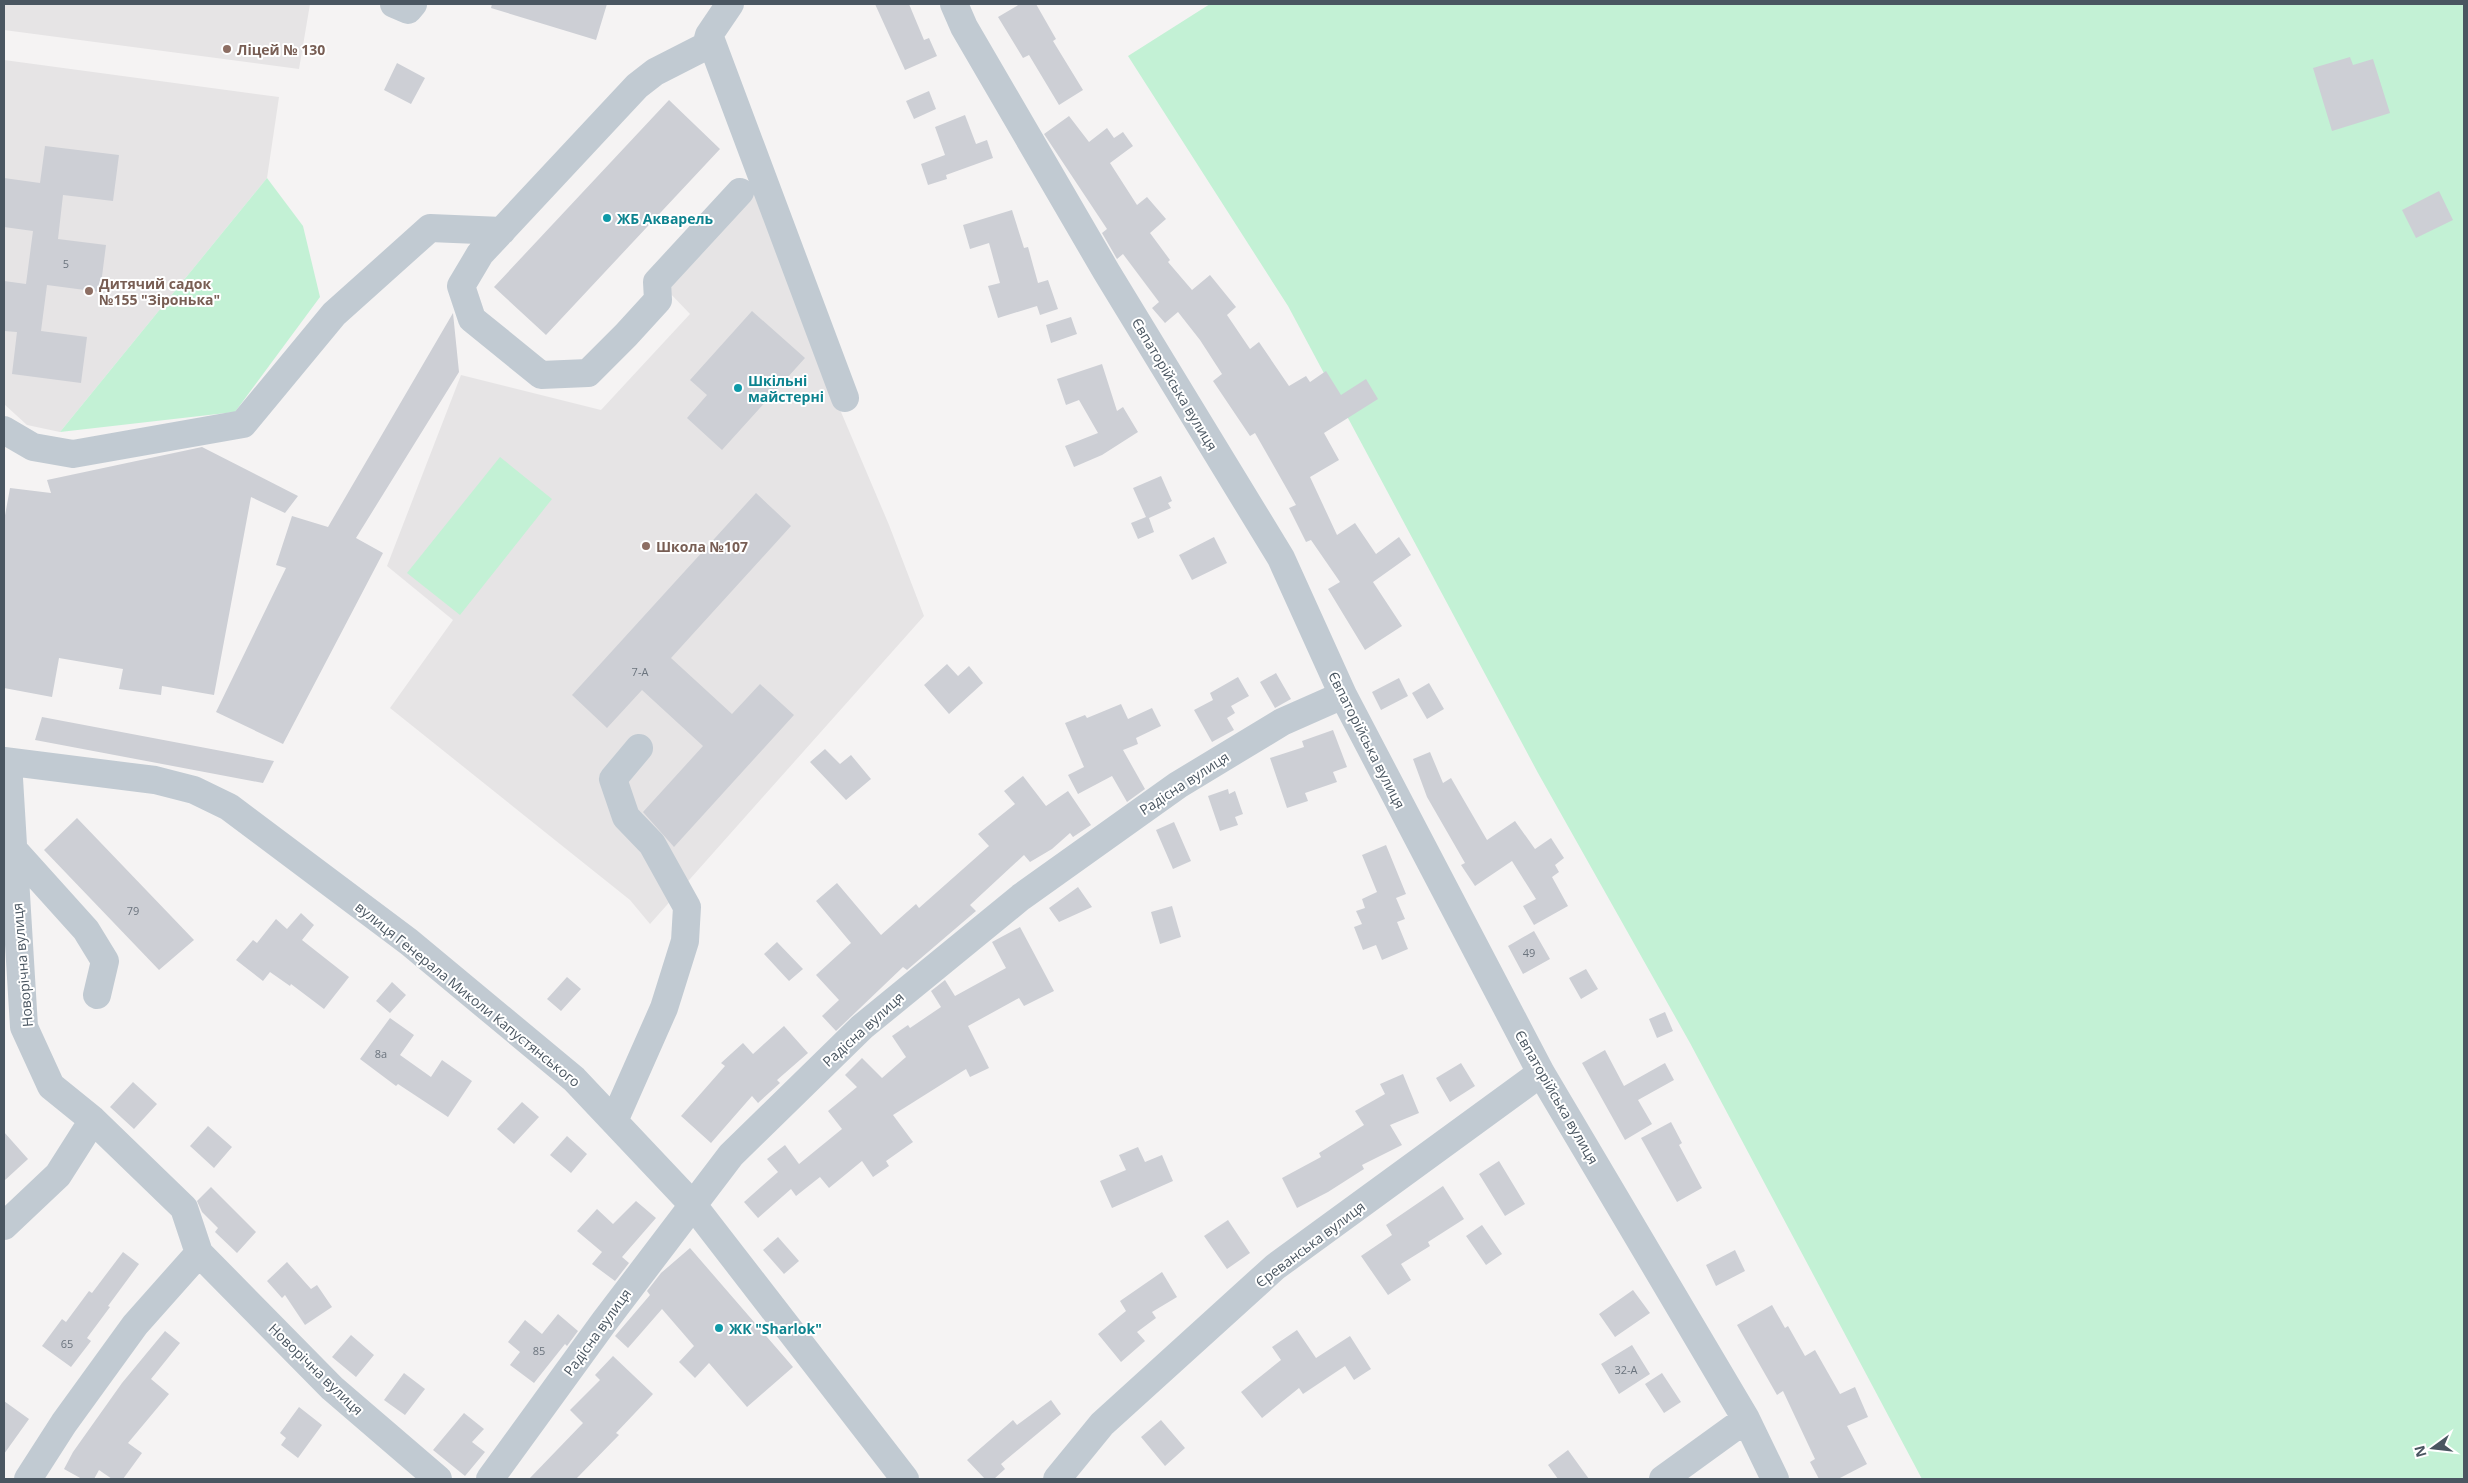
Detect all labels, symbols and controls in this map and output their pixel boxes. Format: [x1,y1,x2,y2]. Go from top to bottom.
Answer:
place label: Ліцей № 130 [237,40,325,59]
marker: Ліцей № 130 [221,43,233,55]
place label: ЖБ Акварель [617,209,714,228]
marker: ЖБ Акварель [601,212,613,224]
house number: 5 [63,256,69,271]
place label: Дитячий садок №155 "Зіронька" [99,274,220,309]
marker: Дитячий садок №155 "Зіронька" [83,285,95,297]
street label: Євпаторійська вулиця [1128,314,1222,454]
place label: Шкільні майстерні [748,371,824,406]
marker: Шкільні майстерні [732,382,744,394]
place label: Школа №107 [656,537,748,556]
marker: Школа №107 [640,540,652,552]
house number: 7-А [632,664,648,679]
street label: Євпаторійська вулиця [1324,668,1410,812]
street label: Радісна вулиця [1136,747,1232,819]
street label: вулиця Генерала Миколи Капустянського [351,897,585,1091]
street label: Новорічна вулиця [7,902,37,1028]
house number: 79 [127,903,139,918]
house number: 49 [1523,945,1535,960]
street label: Радісна вулиця [818,987,908,1071]
street label: Євпаторійська вулиця [1511,1027,1603,1167]
house number: 8а [375,1046,387,1061]
street label: Єреванська вулиця [1252,1197,1368,1291]
street label: Радісна вулиця [559,1285,635,1379]
street label: Новорічна вулиця [265,1319,367,1419]
place label: ЖК "Sharlok" [729,1319,822,1338]
marker: ЖК "Sharlok" [713,1322,725,1334]
house number: 65 [61,1336,73,1351]
house number: 85 [533,1343,545,1358]
house number: 32-А [1614,1362,1638,1377]
north arrow [2408,1423,2458,1473]
text: N [2409,1444,2431,1459]

